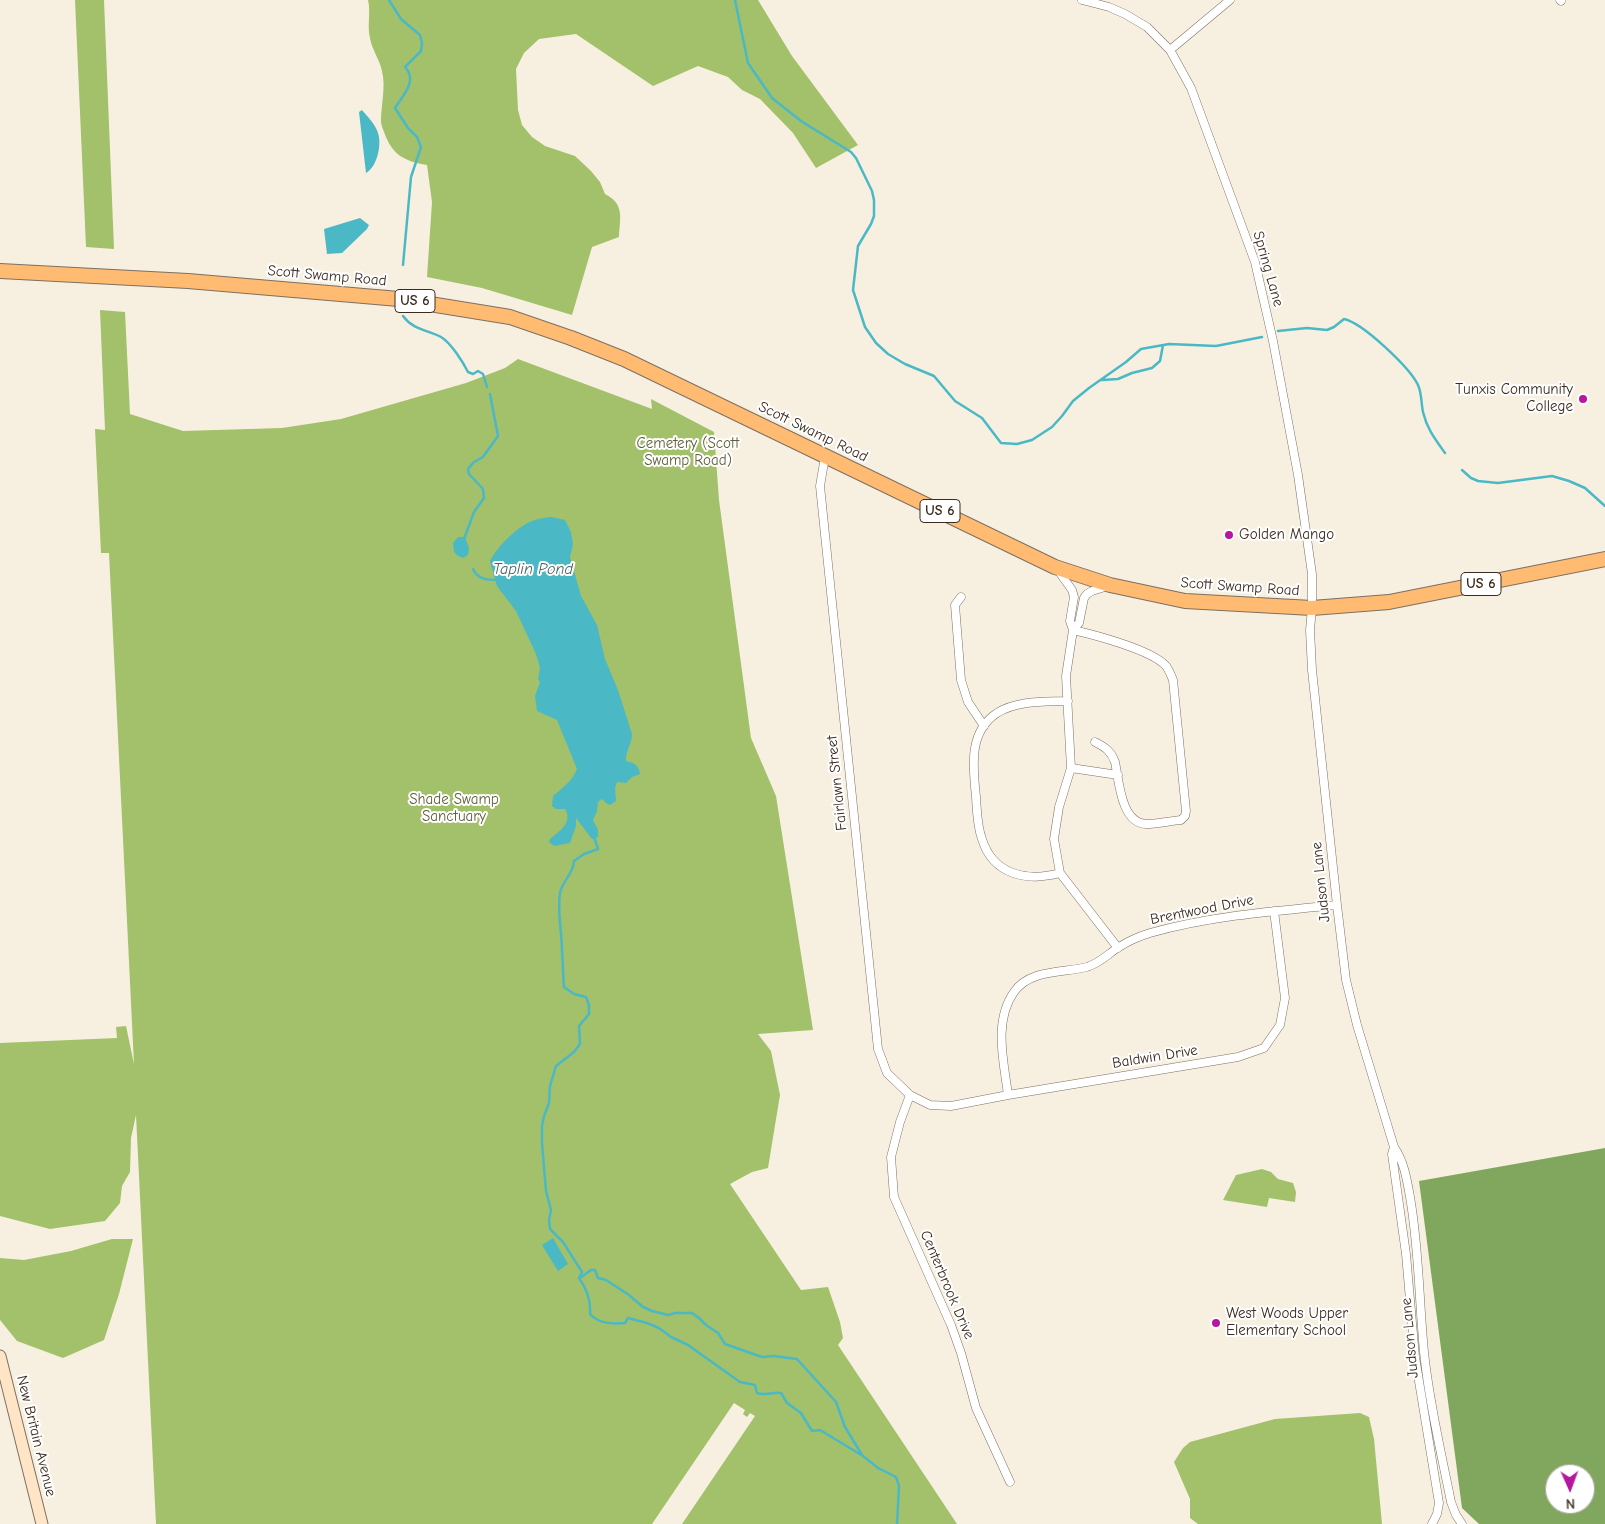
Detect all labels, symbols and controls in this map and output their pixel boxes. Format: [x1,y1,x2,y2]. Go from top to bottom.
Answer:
street label: Spring Lane [1249,229,1287,309]
street label: Scott Swamp Road [267,262,387,290]
road number: US 6 [395,290,435,312]
place label: Tunxis Community College [1455,381,1573,416]
marker: Tunxis Community College [1577,393,1589,405]
street label: Scott Swamp Road [755,398,871,466]
park label: Cemetery (Scott Swamp Road) [637,435,739,470]
road number: US 6 [920,500,960,522]
place label: Golden Mango [1239,526,1334,544]
marker: Golden Mango [1223,529,1235,541]
water label: Taplin Pond [493,559,573,579]
road number: US 6 [1461,572,1501,596]
street label: Scott Swamp Road [1180,574,1300,600]
street label: Fairlawn Street [823,734,851,832]
park label: Shade Swamp Sanctuary [409,791,499,826]
street label: Judson Lane [1308,841,1334,923]
street label: Brentwood Drive [1149,891,1255,929]
street label: Baldwin Drive [1111,1041,1199,1073]
street label: Centerbrook Drive [916,1228,978,1342]
street label: Judson Lane [1398,1297,1422,1379]
place label: West Woods Upper Elementary School [1226,1305,1348,1340]
marker: West Woods Upper Elementary School [1210,1317,1222,1329]
street label: New Britain Avenue [12,1374,60,1498]
north arrow [1545,1464,1595,1514]
text: N [1566,1495,1575,1512]

